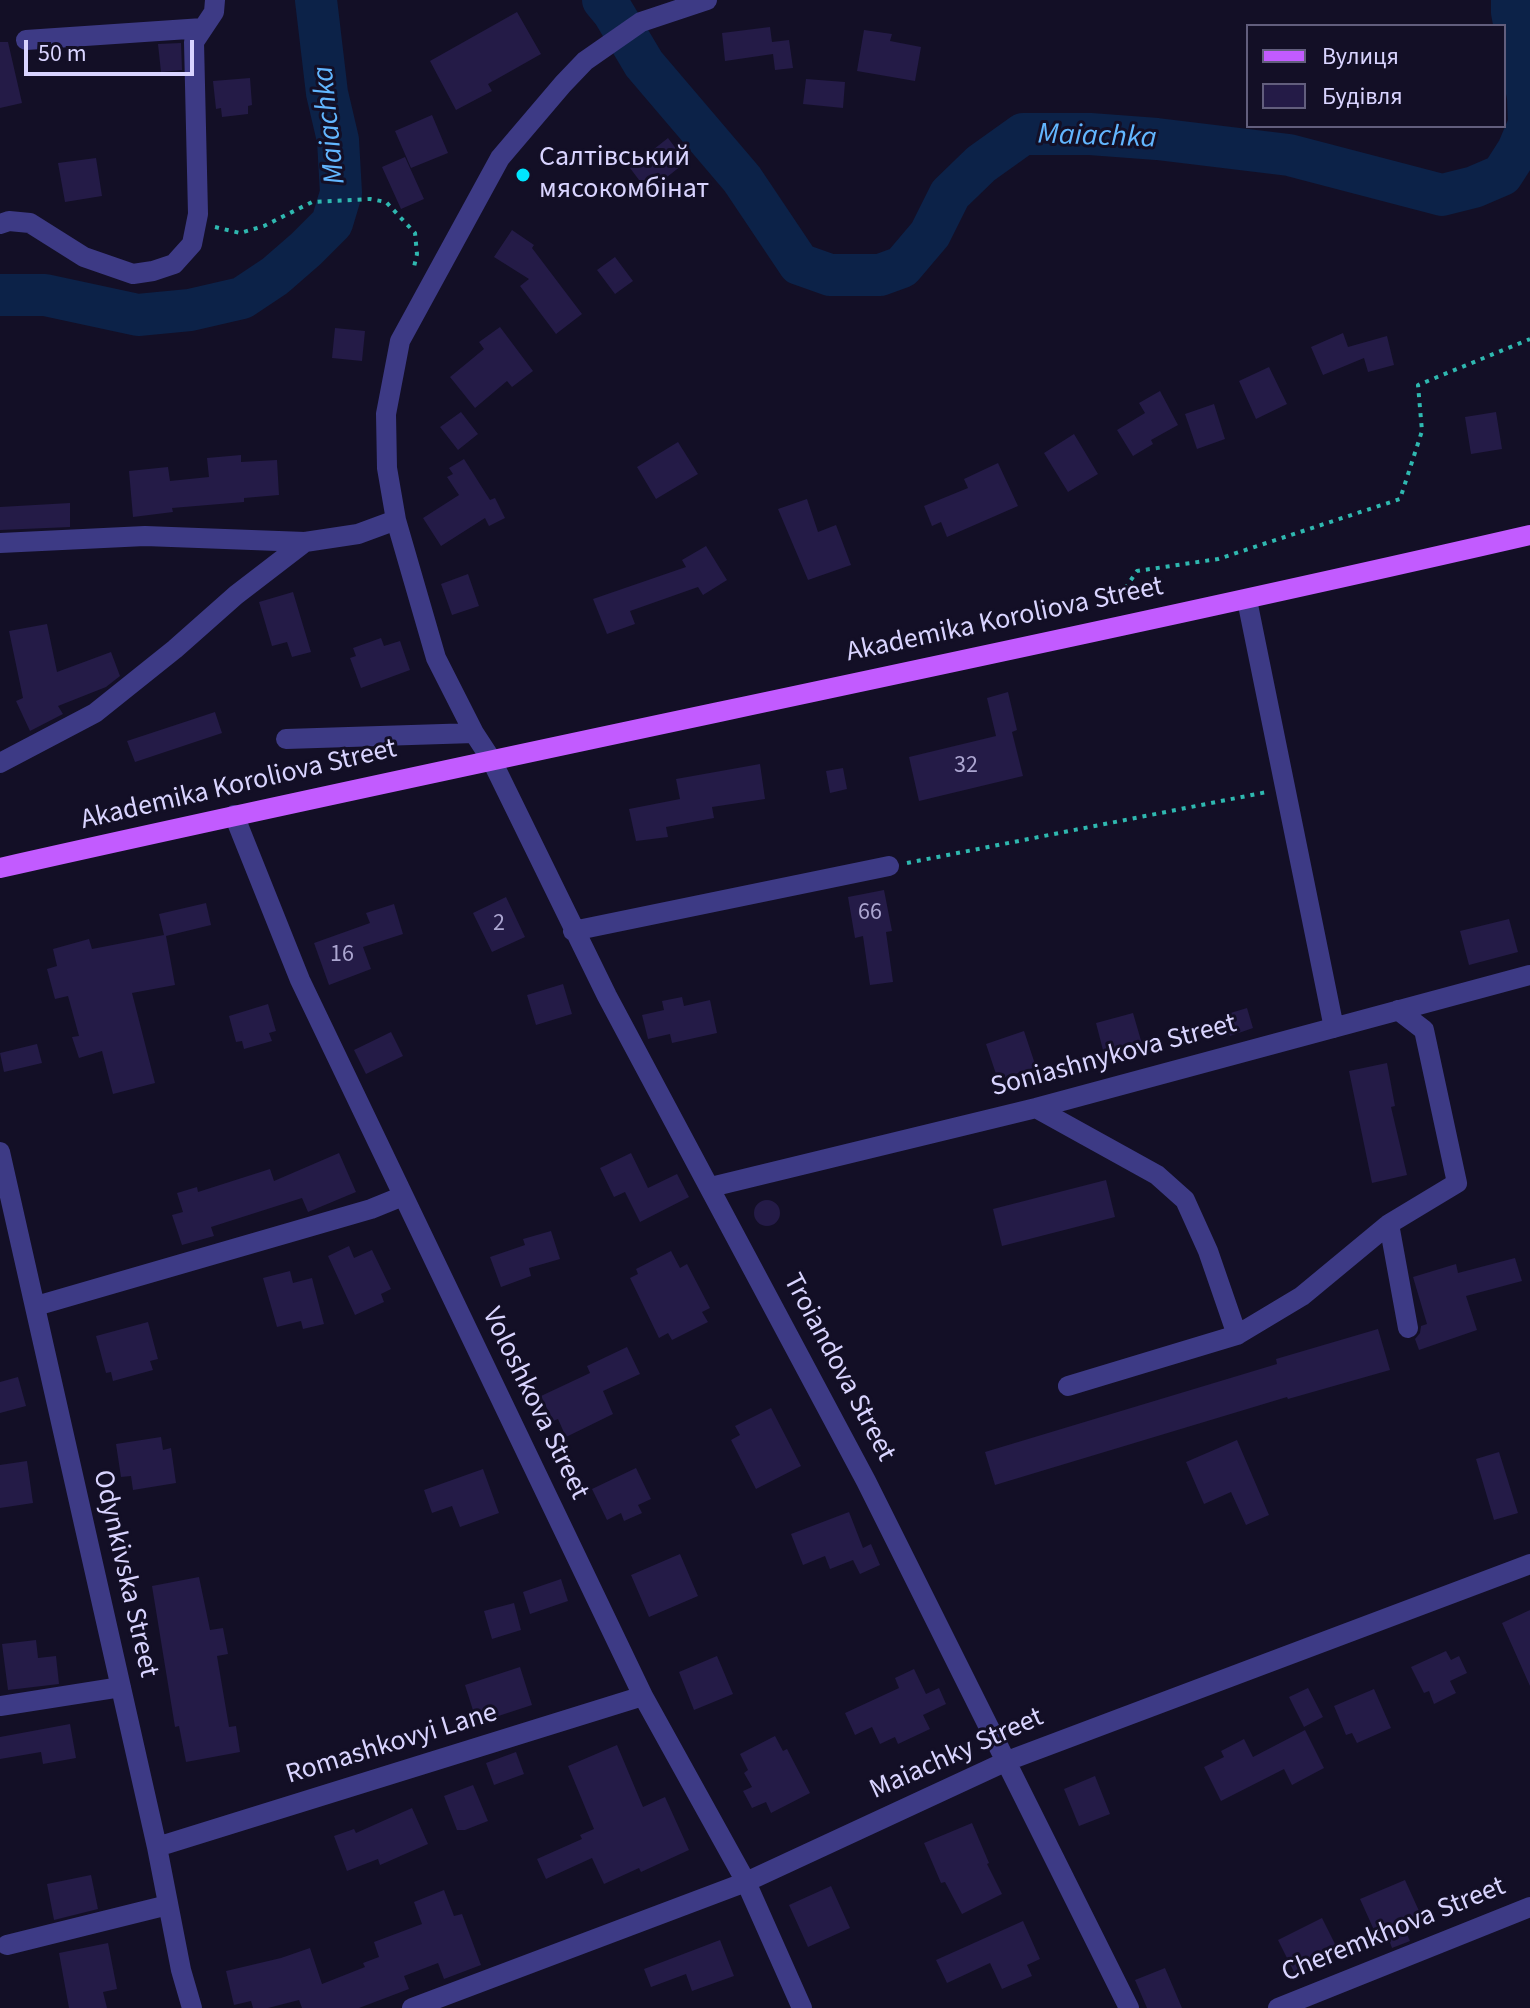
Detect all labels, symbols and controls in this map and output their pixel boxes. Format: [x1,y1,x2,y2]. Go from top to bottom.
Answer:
scale bar [28,24,198,74]
legend [1246,24,1506,128]
text: 50 m [38,36,87,71]
text: Вулиця [1322,39,1399,74]
water label: Maiachka [307,64,355,186]
text: Будівля [1322,79,1403,114]
water label: Maiachka [1037,118,1157,158]
place label: Салтівський мясокомбінат [539,142,709,208]
marker: Салтівський мясокомбінат [514,166,532,184]
street label: Akademika Koroliova Street [844,571,1166,671]
street label: Akademika Koroliova Street [78,733,400,839]
house number: 32 [954,753,978,781]
house number: 66 [858,900,882,928]
house number: 2 [493,911,505,939]
house number: 16 [330,942,354,970]
street label: Soniashnykova Street [988,1008,1240,1106]
street label: Troiandova Street [774,1268,902,1468]
street label: Voloshkova Street [473,1303,595,1505]
street label: Odynkivska Street [84,1467,164,1681]
street label: Romashkovyi Lane [282,1697,502,1793]
street label: Maiachky Street [865,1702,1049,1808]
street label: Cheremkhova Street [1277,1871,1511,1991]

